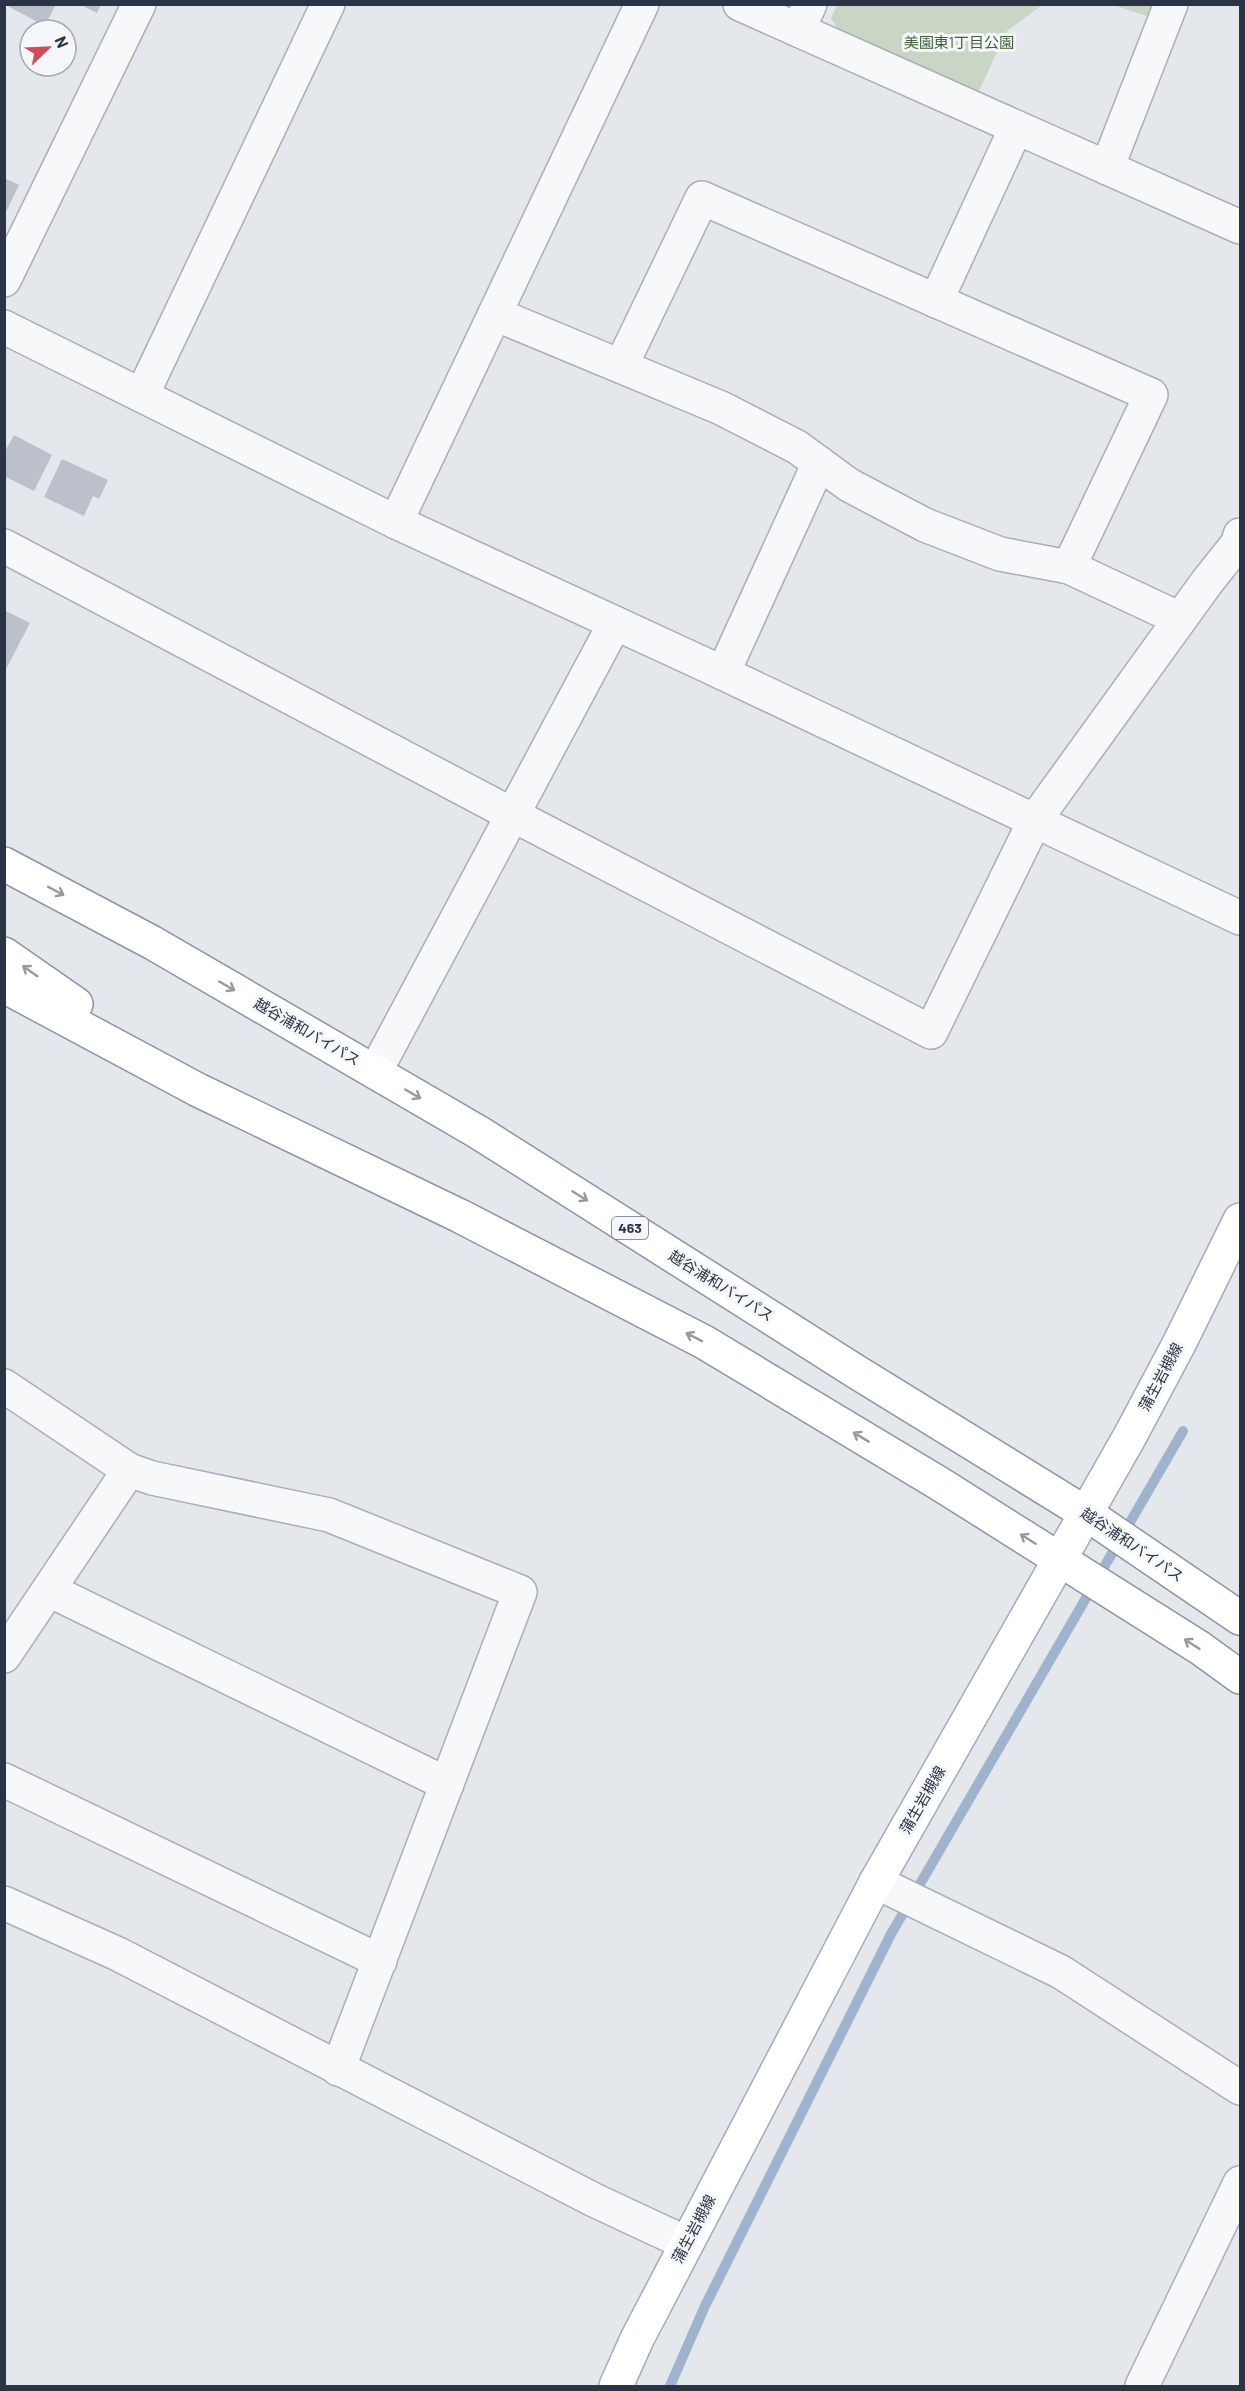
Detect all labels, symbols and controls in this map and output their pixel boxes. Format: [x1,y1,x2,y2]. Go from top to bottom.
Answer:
north arrow [18,18,78,78]
text: N [51,33,73,51]
park label: 美園東1丁目公園 [904,33,1014,51]
one-way arrow [47,885,64,897]
one-way arrow [22,965,38,978]
one-way arrow [218,980,235,992]
street label: 越谷浦和バイパス [250,993,364,1069]
one-way arrow [404,1089,422,1100]
one-way arrow [571,1190,587,1202]
road number: 463 [612,1217,648,1239]
street label: 越谷浦和バイパス [665,1245,777,1325]
one-way arrow [686,1331,703,1343]
street label: 蒲生岩槻線 [1135,1339,1186,1414]
one-way arrow [853,1431,870,1443]
street label: 越谷浦和バイパス [1077,1503,1187,1585]
one-way arrow [1020,1532,1037,1544]
one-way arrow [1184,1637,1201,1649]
street label: 蒲生岩槻線 [896,1763,949,1836]
street label: 蒲生岩槻線 [668,2191,719,2266]

